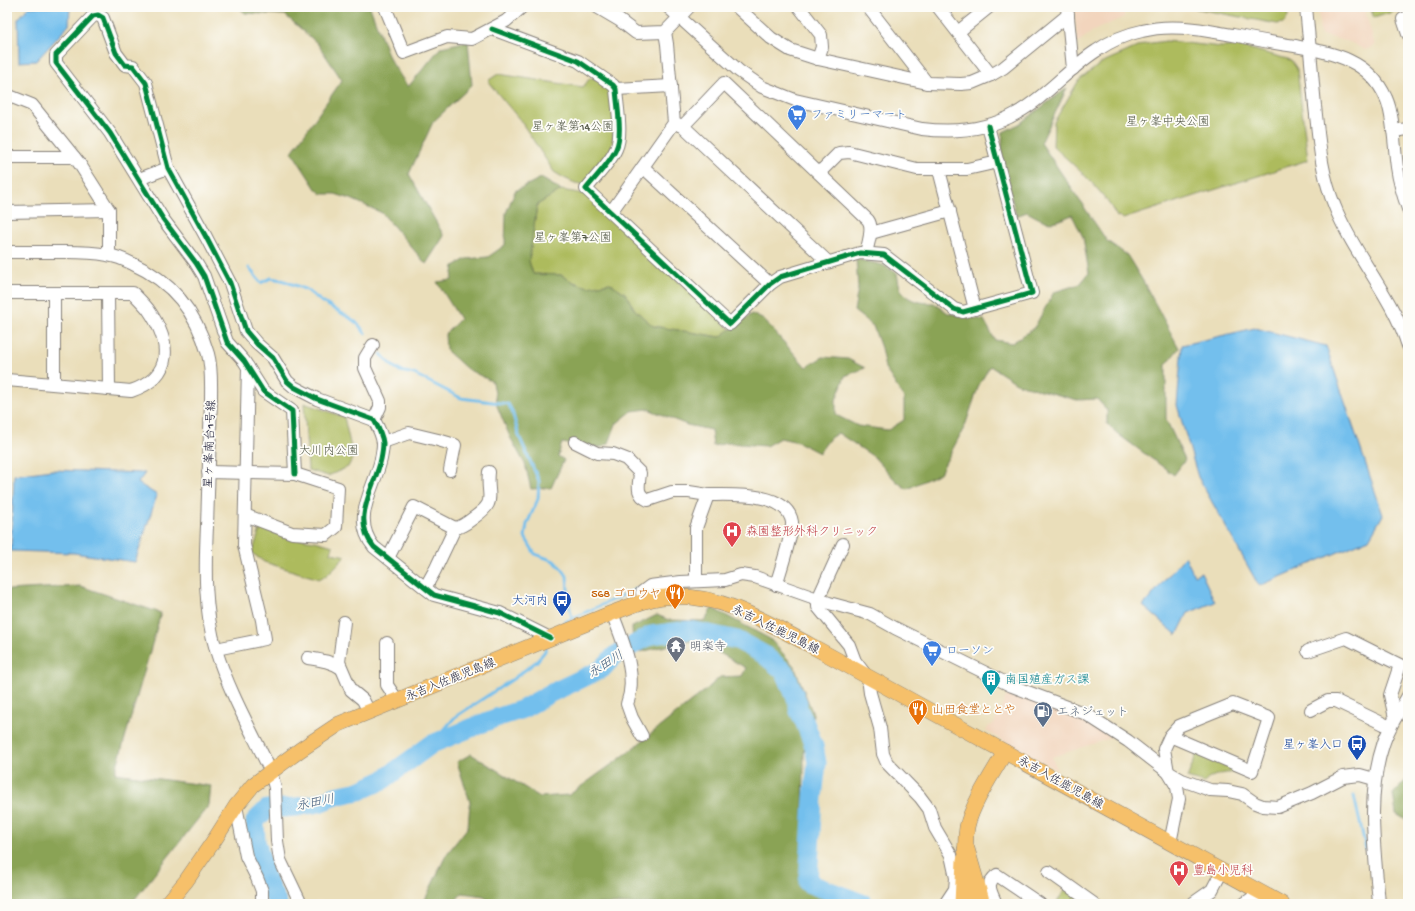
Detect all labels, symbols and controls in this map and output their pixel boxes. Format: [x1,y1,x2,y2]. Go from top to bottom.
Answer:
supermarket icon: ファミリーマート [786,103,808,131]
place label: ファミリーマート [811,109,907,123]
park label: 星ヶ峯中央公園 [1126,115,1210,130]
park label: 星ヶ峯第14公園 [532,120,614,135]
park label: 星ヶ峯第7公園 [534,231,612,246]
street label: 星ヶ峯南台1号線 [201,399,220,489]
park label: 大川内公園 [299,444,359,459]
hospital icon: 森園整形外科クリニック [721,520,743,548]
place label: 森園整形外科クリニック [746,525,878,540]
restaurant icon: 568 ゴロウヤ [664,582,686,610]
place label: 568 ゴロウヤ [591,588,661,602]
bus stop icon: 大河内 [551,589,573,617]
place label: 大河内 [512,594,548,609]
street label: 永吉入佐鹿児島線 [729,603,822,658]
temple icon: 明楽寺 [665,635,687,663]
supermarket icon: ローソン [921,639,943,667]
place label: 明楽寺 [690,640,726,655]
place label: ローソン [946,645,994,659]
water label: 永田川 [585,647,627,682]
street label: 永吉入佐鹿児島線 [403,655,498,705]
building icon: 南国殖産ガス課 [980,668,1002,696]
place label: 南国殖産ガス課 [1005,673,1089,688]
restaurant icon: 山田食堂ととや [907,698,929,726]
fuel station icon: エネジェット [1032,700,1054,728]
place label: 山田食堂ととや [932,703,1016,718]
place label: エネジェット [1057,706,1129,720]
bus stop icon: 星ヶ峯入口 [1346,733,1368,761]
place label: 星ヶ峯入口 [1283,738,1343,753]
street label: 永吉入佐鹿児島線 [1015,753,1106,813]
water label: 永田川 [295,791,336,815]
hospital icon: 豊島小児科 [1168,859,1190,887]
place label: 豊島小児科 [1193,864,1253,879]

